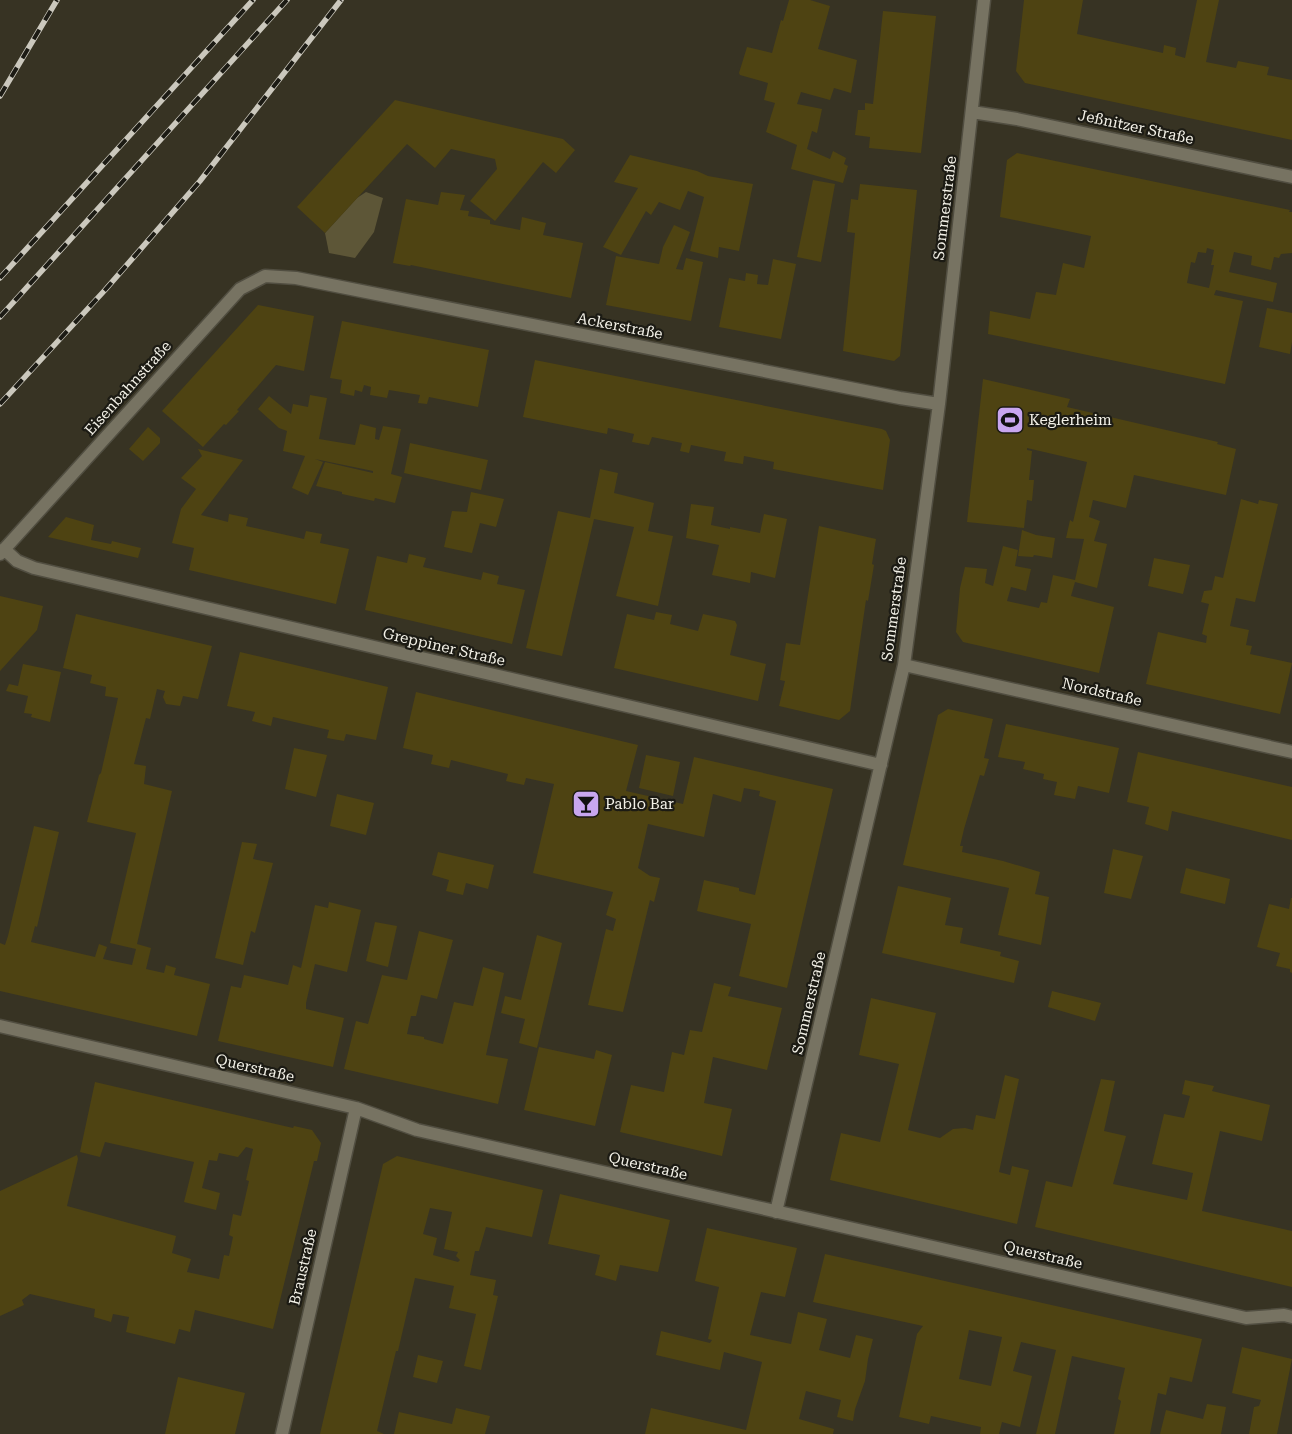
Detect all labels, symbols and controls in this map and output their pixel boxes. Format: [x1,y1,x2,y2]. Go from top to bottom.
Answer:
street label: Jeßnitzer Straße [1077,106,1195,148]
street label: Sommerstraße [930,155,960,261]
street label: Ackerstraße [576,309,664,343]
street label: Eisenbahnstraße [81,337,175,439]
sports icon: Keglerheim [995,405,1025,435]
place label: Keglerheim [1029,411,1112,429]
street label: Sommerstraße [878,556,910,662]
street label: Greppiner Straße [381,624,507,670]
street label: Nordstraße [1060,674,1144,710]
bar icon: Pablo Bar [571,789,601,819]
place label: Pablo Bar [605,795,674,813]
street label: Sommerstraße [788,950,830,1056]
street label: Querstraße [214,1050,296,1086]
street label: Querstraße [607,1148,689,1184]
street label: Braustraße [285,1227,321,1307]
street label: Querstraße [1002,1237,1084,1273]

